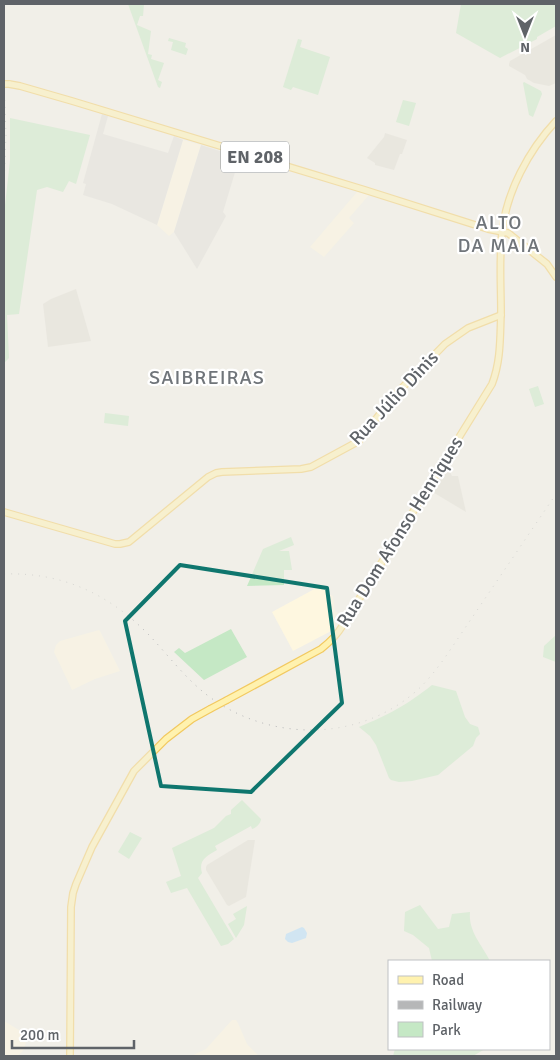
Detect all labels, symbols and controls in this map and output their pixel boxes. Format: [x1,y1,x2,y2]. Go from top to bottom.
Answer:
north arrow [500,10,550,60]
text: N [520,39,530,56]
road number: EN 208 [221,142,289,172]
district label: ALTO DA MAIA [458,210,540,258]
street label: Rua Júlio Dinis [344,346,444,450]
district label: SAIBREIRAS [149,365,265,390]
street label: Rua Dom Afonso Henriques [331,432,469,632]
legend [388,960,550,1050]
text: Road [432,971,464,989]
text: Railway [432,996,482,1014]
scale bar [12,1018,135,1050]
text: Park [432,1021,461,1039]
text: 200 m [20,1026,60,1044]

